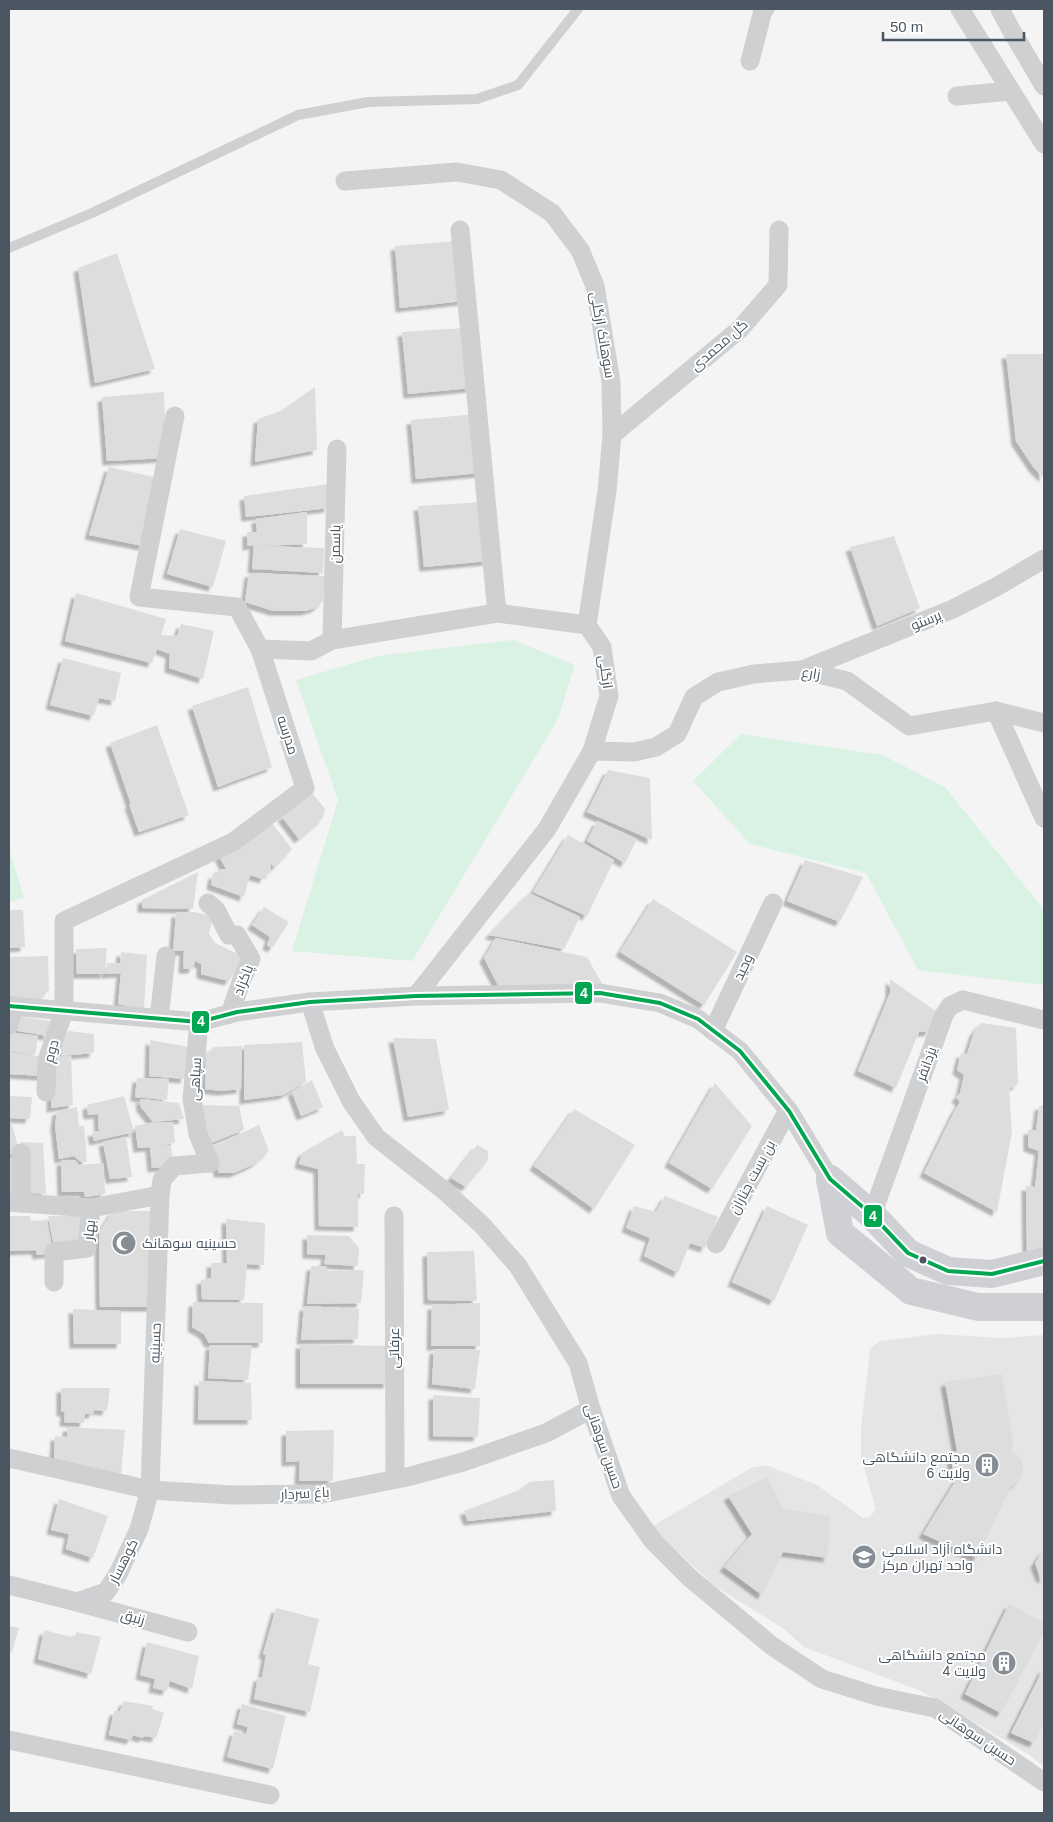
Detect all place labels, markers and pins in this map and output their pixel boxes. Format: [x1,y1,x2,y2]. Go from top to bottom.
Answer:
mosque icon: حسینیه سوهانک [111,1230,137,1256]
place label: حسینیه سوهانک [142,1235,236,1251]
unlabelled marker [918,1255,928,1265]
place label: مجتمع دانشگاهی ولایت 6 [862,1449,970,1481]
building icon: مجتمع دانشگاهی ولایت 6 [974,1452,1000,1478]
place label: دانشگاه آزاد اسلامی واحد تهران مرکز [881,1541,1002,1573]
school or university icon: دانشگاه آزاد اسلامی واحد تهران مرکز [851,1544,877,1570]
place label: مجتمع دانشگاهی ولایت 4 [878,1647,986,1679]
building icon: مجتمع دانشگاهی ولایت 4 [991,1650,1017,1676]

